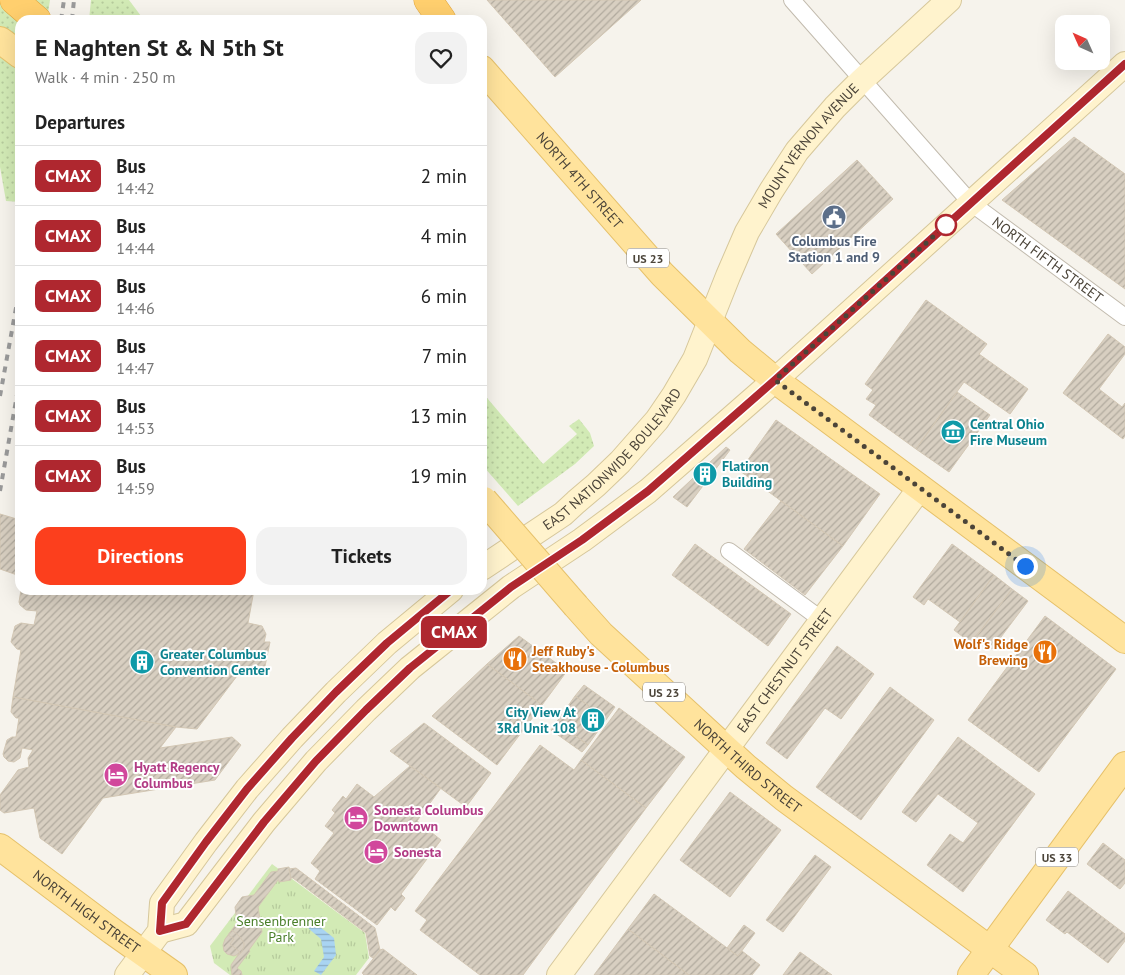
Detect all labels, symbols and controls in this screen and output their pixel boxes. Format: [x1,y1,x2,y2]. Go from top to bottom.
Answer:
north arrow [1055,15,1110,70]
map controls [1055,15,1110,70]
text: E Naghten St & N 5th St [35,32,284,63]
button: heart [415,32,467,84]
text: Walk · 4 min · 250 m [35,67,175,87]
street label: MOUNT VERNON AVENUE [754,79,863,211]
text: Departures [35,110,125,134]
street label: NORTH 4TH STREET [533,128,627,232]
text: Bus [116,154,146,178]
text: CMAX [45,164,91,187]
text: 2 min [421,164,467,188]
text: 14:42 [116,178,155,198]
public building icon: Columbus Fire Station 1 and 9 [821,204,847,230]
street label: NORTH FIFTH STREET [989,213,1107,307]
text: Bus [116,214,146,238]
unlabelled marker [935,214,957,236]
text: CMAX [45,224,91,247]
text: 4 min [421,224,467,248]
place label: Columbus Fire Station 1 and 9 [788,232,880,266]
text: 14:44 [116,238,155,258]
road number: US 23 [627,248,669,268]
text: Bus [116,274,146,298]
text: CMAX [45,284,91,307]
text: 6 min [421,284,467,308]
text: 14:46 [116,298,155,318]
text: Bus [116,334,146,358]
text: CMAX [45,344,91,367]
text: 7 min [422,344,467,368]
text: 14:47 [116,358,155,378]
street label: EAST NATIONWIDE BOULEVARD [539,385,685,534]
text: Bus [116,394,146,418]
text: CMAX [45,404,91,427]
text: 13 min [410,404,467,428]
place label: Central Ohio Fire Museum [970,415,1047,449]
text: 14:53 [116,418,155,438]
museum icon: Central Ohio Fire Museum [940,419,966,445]
text: Bus [116,454,146,478]
place label: Flatiron Building [722,457,772,491]
building icon: Flatiron Building [692,461,718,487]
text: CMAX [45,464,91,487]
text: 19 min [410,464,467,488]
text: 14:59 [116,478,155,498]
button: Directions [35,527,246,585]
button: Tickets [256,527,467,585]
your location [1013,554,1038,579]
street label: EAST CHESTNUT STREET [733,605,837,736]
line badge: CMAX [419,616,489,648]
text: CMAX [431,620,477,643]
place label: Wolf's Ridge Brewing [954,635,1028,669]
restaurant icon: Wolf's Ridge Brewing [1032,639,1058,665]
place label: Jeff Ruby's Steakhouse - Columbus [531,642,670,676]
place label: Greater Columbus Convention Center [160,645,270,679]
restaurant icon: Jeff Ruby's Steakhouse - Columbus [502,646,528,672]
building icon: Greater Columbus Convention Center [129,649,155,675]
road number: US 23 [643,682,685,702]
place label: City View At 3Rd Unit 108 [496,703,576,737]
building icon: City View At 3Rd Unit 108 [580,707,606,733]
street label: NORTH THIRD STREET [690,715,805,817]
place label: Hyatt Regency Columbus [134,758,220,792]
hotel icon: Hyatt Regency Columbus [103,762,129,788]
place label: Sonesta Columbus Downtown [374,801,484,835]
hotel icon: Sonesta Columbus Downtown [343,805,369,831]
hotel icon: Sonesta [363,839,389,865]
place label: Sonesta [394,843,441,861]
road number: US 33 [1036,848,1078,866]
street label: NORTH HIGH STREET [29,866,144,957]
park label: Sensenbrenner Park [236,912,326,946]

